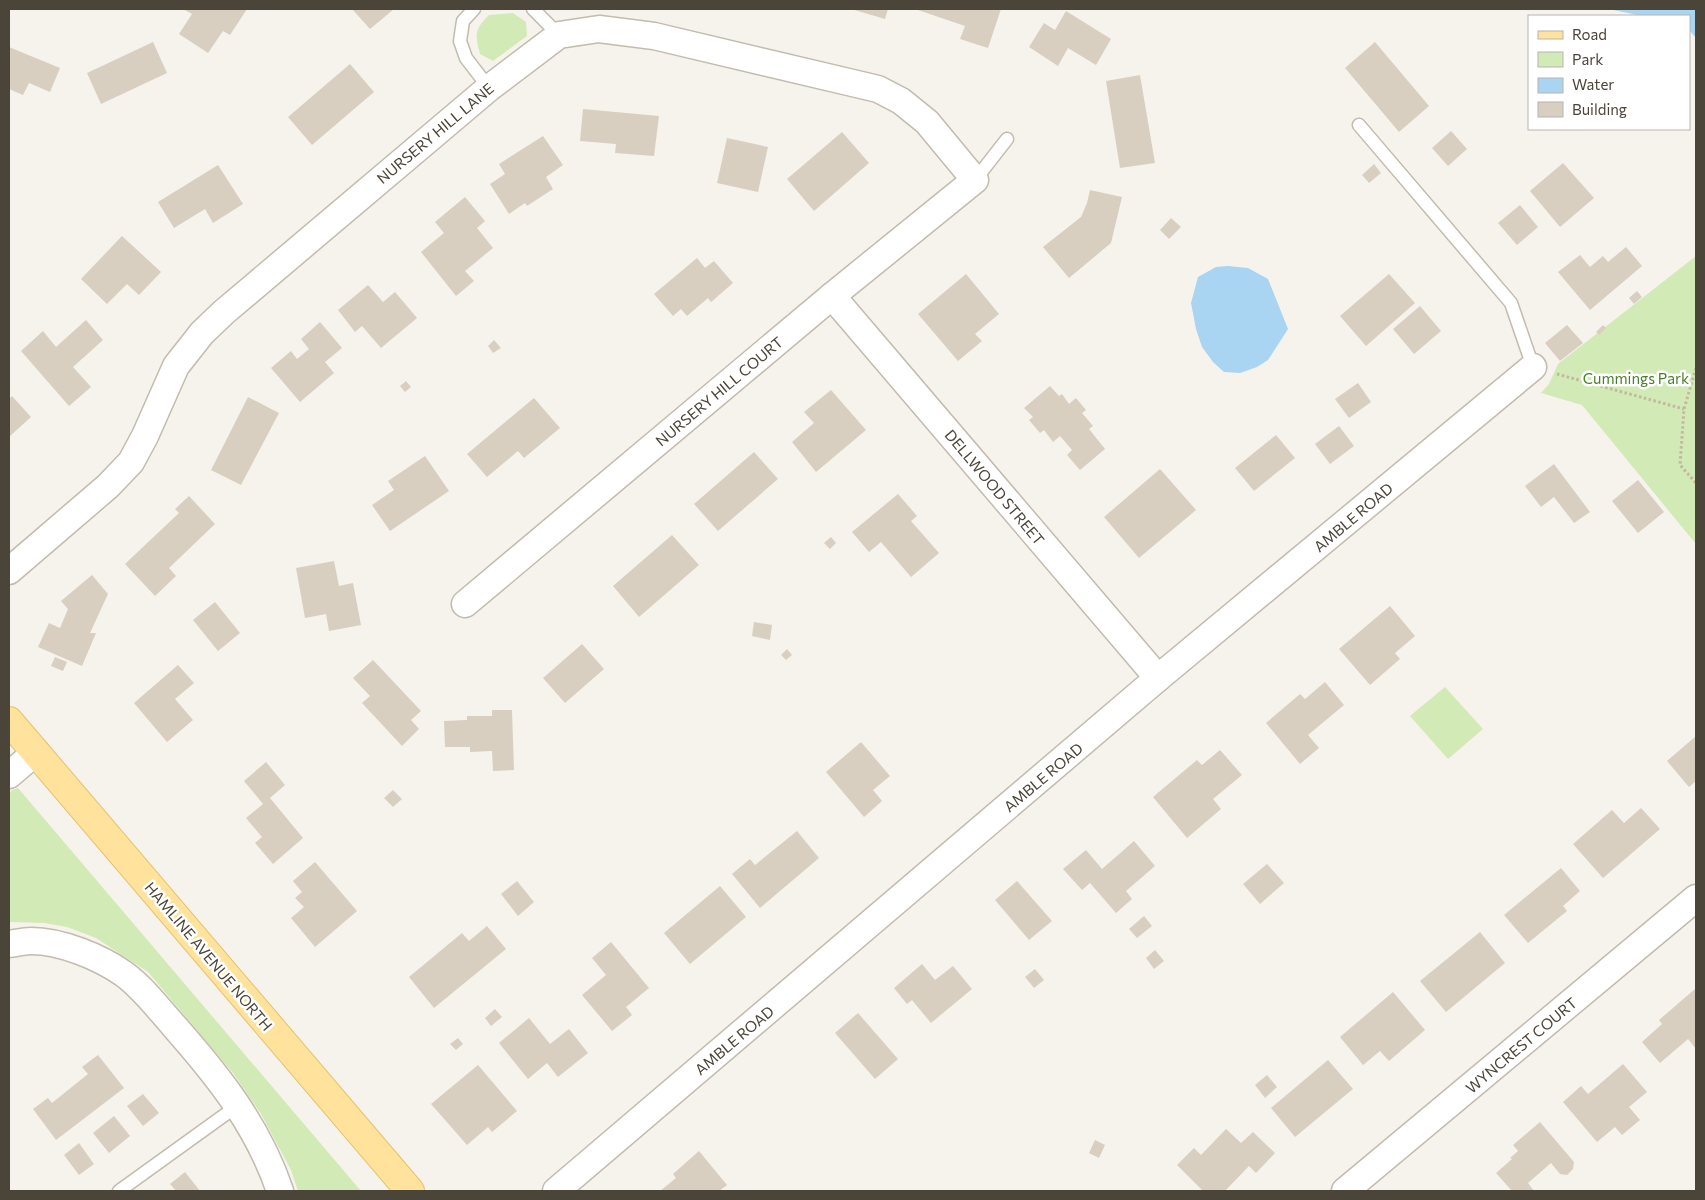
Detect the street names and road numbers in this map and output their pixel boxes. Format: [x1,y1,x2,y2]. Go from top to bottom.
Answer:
street label: NURSERY HILL LANE [373,79,497,187]
street label: NURSERY HILL COURT [652,332,787,450]
street label: DELLWOOD STREET [941,426,1049,549]
street label: AMBLE ROAD [1310,479,1396,555]
street label: AMBLE ROAD [1000,739,1086,815]
street label: HAMLINE AVENUE NORTH [142,878,276,1034]
street label: WYNCREST COURT [1462,993,1581,1097]
street label: AMBLE ROAD [691,1002,777,1078]

